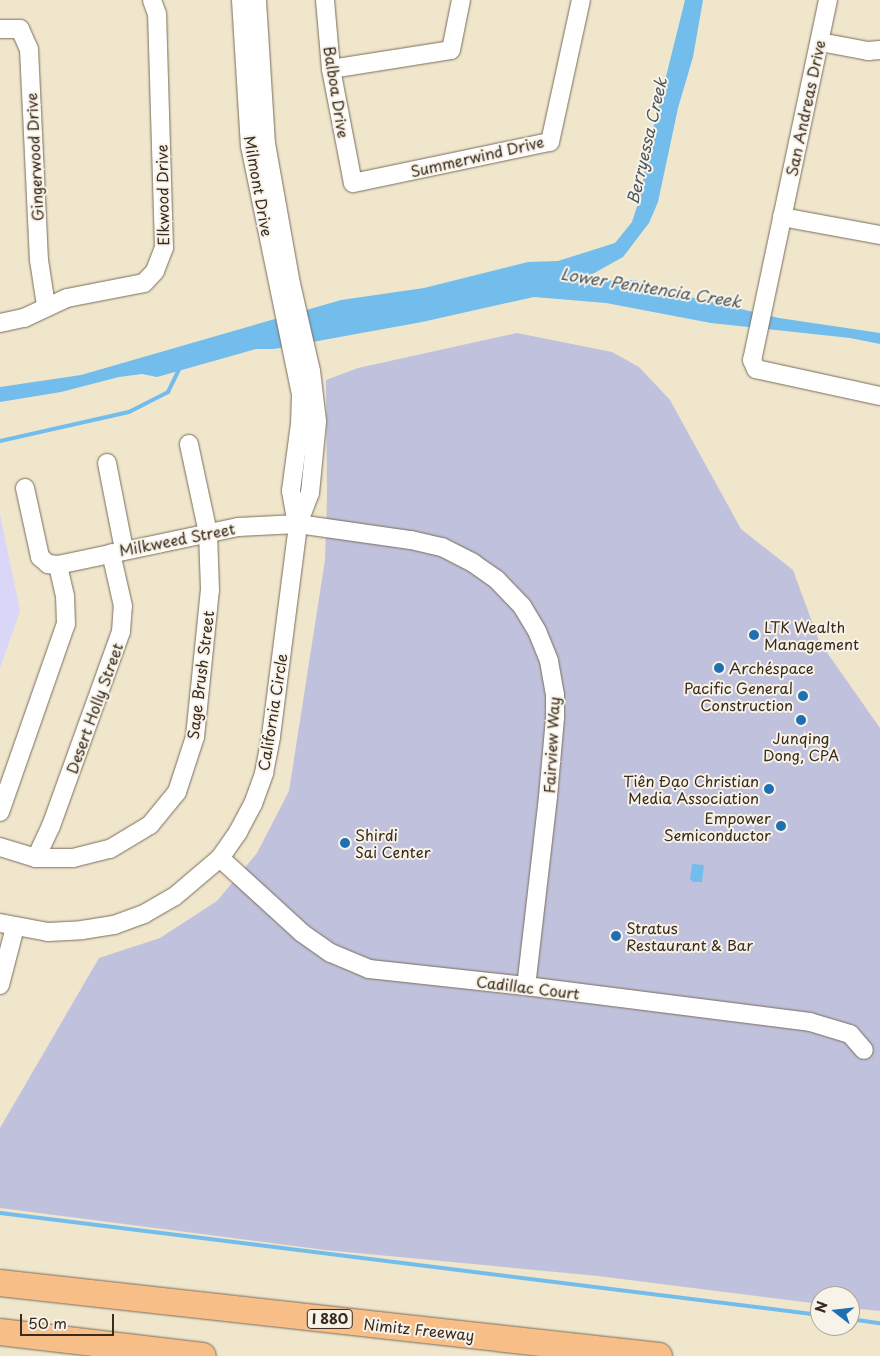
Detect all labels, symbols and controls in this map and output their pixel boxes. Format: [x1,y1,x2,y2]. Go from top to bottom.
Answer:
street label: San Andreas Drive [782,39,828,177]
street label: Balboa Drive [321,45,353,139]
water label: Berryessa Creek [622,76,670,206]
street label: Gingerwood Drive [22,92,46,222]
street label: Summerwind Drive [408,132,546,180]
street label: Milmont Drive [241,134,277,238]
street label: Elkwood Drive [152,144,172,246]
water label: Lower Penitencia Creek [560,263,742,311]
street label: Milkweed Street [117,519,237,559]
street label: Sage Brush Street [183,609,217,741]
place label: LTK Wealth Management [764,617,859,652]
marker: LTK Wealth Management [748,629,760,641]
street label: Desert Holly Street [62,640,126,776]
street label: California Circle [254,652,290,772]
place label: Archéspace [729,659,814,677]
marker: Archéspace [713,662,725,674]
place label: Pacific General Construction [683,678,793,713]
marker: Pacific General Construction [797,690,809,702]
street label: Fairview Way [539,696,563,794]
marker: Junqing Dong, CPA [795,714,807,726]
place label: Junqing Dong, CPA [763,728,839,763]
place label: Tiên Đạo Christian Media Association [622,771,759,806]
marker: Tiên Đạo Christian Media Association [763,783,775,795]
place label: Empower Semiconductor [664,808,771,843]
marker: Empower Semiconductor [775,820,787,832]
place label: Shirdi Sai Center [355,825,432,860]
marker: Shirdi Sai Center [339,837,351,849]
place label: Stratus Restaurant & Bar [626,918,753,953]
marker: Stratus Restaurant & Bar [610,930,622,942]
street label: Cadillac Court [475,972,581,1002]
north arrow [810,1286,860,1336]
text: N [809,1299,833,1315]
scale bar [22,1304,116,1336]
road number: I 880 [306,1308,354,1330]
text: 50 m [28,1311,67,1334]
street label: Nimitz Freeway [362,1314,476,1344]

